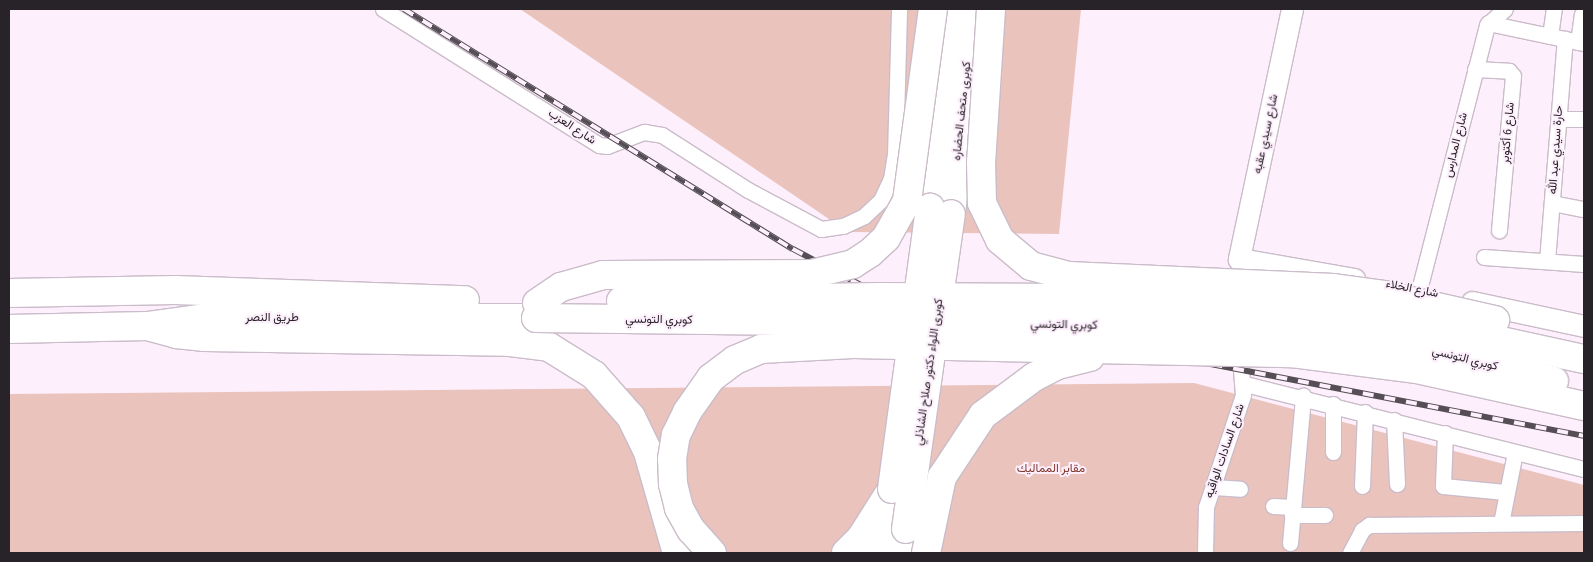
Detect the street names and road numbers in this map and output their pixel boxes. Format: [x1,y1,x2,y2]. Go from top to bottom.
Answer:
street label: كوبرى متحف الحضاره [950,61,974,161]
street label: شارع سيدي عقبه [1251,93,1281,175]
street label: شارع 6 أكتوبر [1498,102,1518,164]
street label: حارة سيدي عبد الله [1546,105,1566,195]
street label: شارع العزب [545,106,599,148]
street label: شارع المدارس [1441,111,1471,179]
street label: شارع الخلاء [1384,277,1440,301]
street label: كوبرى اللواء دكتور صلاح الشاذلي [912,298,946,446]
street label: طريق النصر [245,311,299,325]
street label: كوبري التونسي [625,312,693,328]
street label: كوبري التونسي [1030,317,1098,333]
street label: كوبري التونسي [1431,344,1499,374]
street label: شارع السادات الواقيه [1202,402,1248,500]

